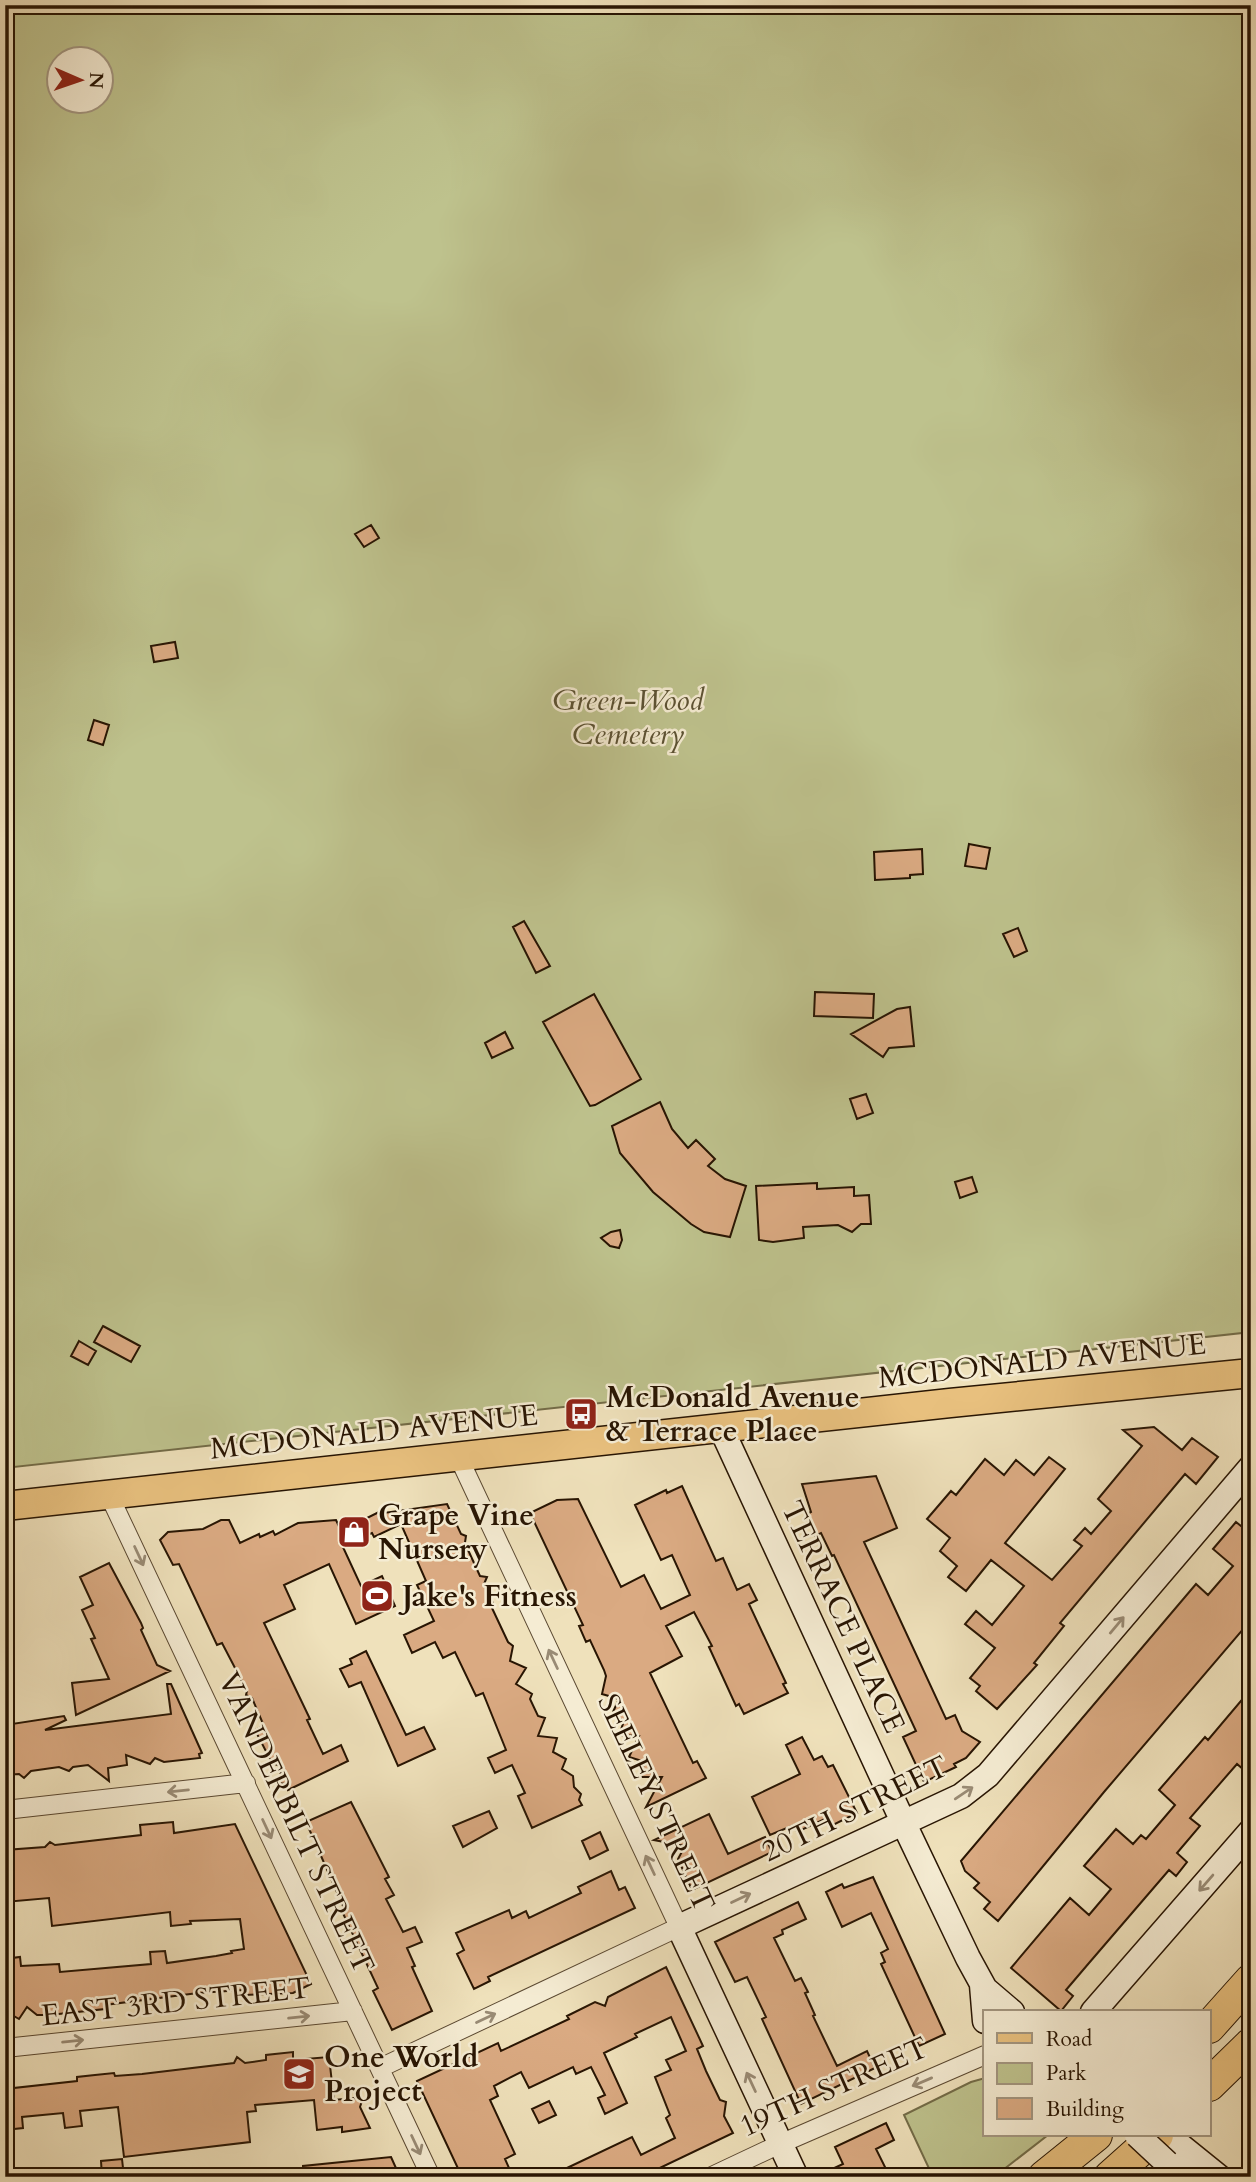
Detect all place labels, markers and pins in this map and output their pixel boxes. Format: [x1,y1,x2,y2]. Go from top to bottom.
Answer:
place label: McDonald Avenue & Terrace Place [606,1377,860,1452]
bus stop icon: McDonald Avenue & Terrace Place [562,1395,600,1433]
place label: Grape Vine Nursery [378,1495,534,1570]
shop icon: Grape Vine Nursery [335,1513,373,1551]
place label: Jake's Fitness [398,1576,577,1617]
sports icon: Jake's Fitness [358,1577,396,1615]
place label: One World Project [324,2037,478,2112]
school or university icon: One World Project [280,2055,318,2093]

